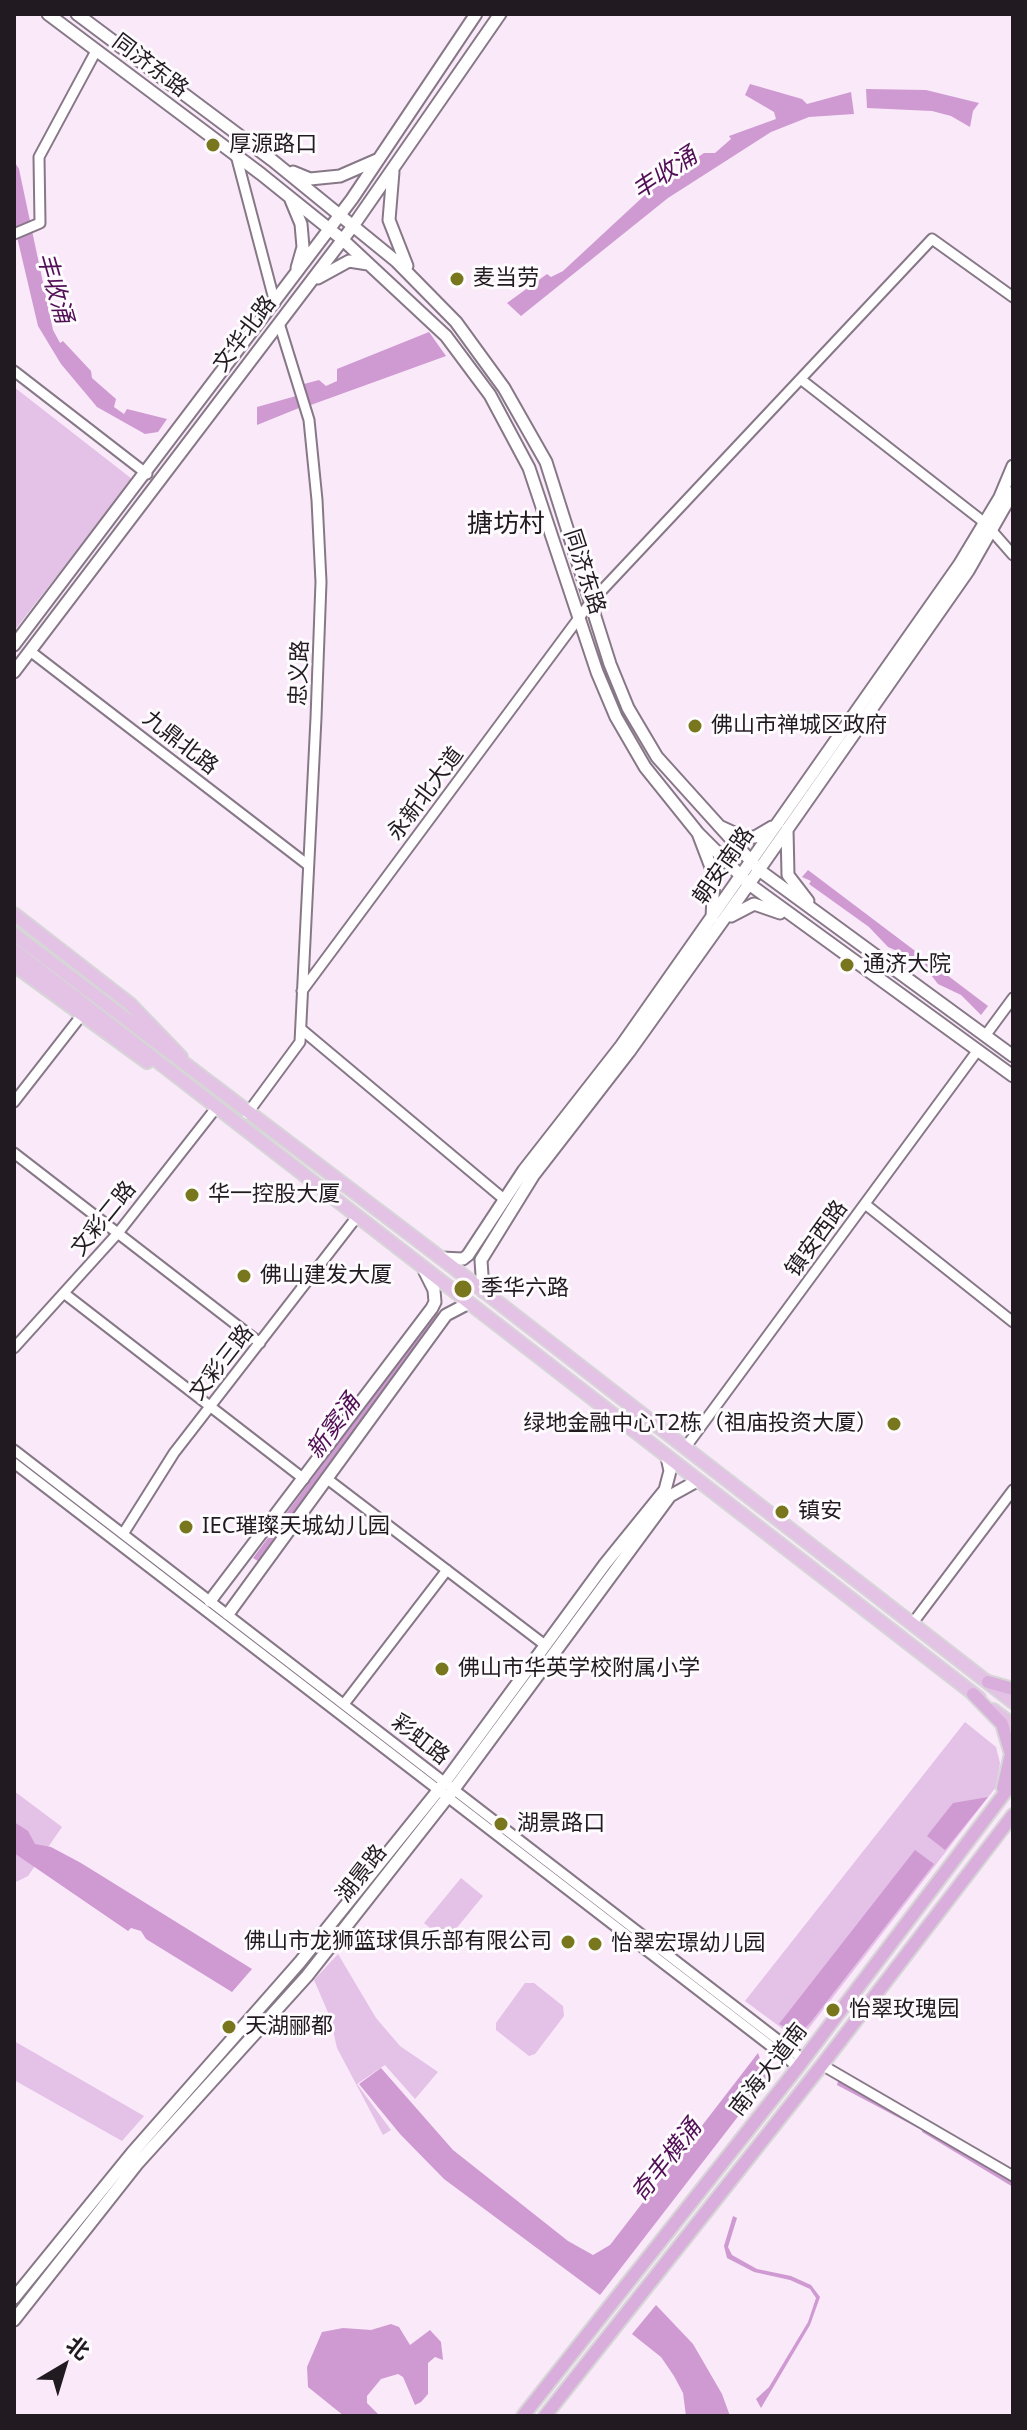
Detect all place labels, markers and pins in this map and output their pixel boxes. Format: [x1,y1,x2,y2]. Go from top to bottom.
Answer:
place label: 厚源路口 [229,132,317,158]
marker: 厚源路口 [204,136,222,154]
place label: 麦当劳 [473,266,539,292]
marker: 麦当劳 [448,270,466,288]
place label: 佛山市禅城区政府 [711,713,887,739]
marker: 佛山市禅城区政府 [686,717,704,735]
place label: 通济大院 [863,952,951,978]
marker: 通济大院 [838,956,856,974]
place label: 华一控股大厦 [208,1182,340,1208]
marker: 华一控股大厦 [183,1186,201,1204]
place label: 佛山建发大厦 [260,1263,392,1289]
marker: 佛山建发大厦 [235,1267,253,1285]
place label: 季华六路 [481,1276,569,1302]
marker: 季华六路 [452,1278,474,1300]
place label: 绿地金融中心T2栋（祖庙投资大厦） [523,1411,878,1437]
marker: 绿地金融中心T2栋（祖庙投资大厦） [885,1415,903,1433]
place label: 镇安 [798,1499,842,1525]
marker: 镇安 [773,1503,791,1521]
place label: IEC璀璨天城幼儿园 [202,1514,390,1540]
marker: IEC璀璨天城幼儿园 [177,1518,195,1536]
place label: 佛山市华英学校附属小学 [458,1656,700,1682]
marker: 佛山市华英学校附属小学 [433,1660,451,1678]
place label: 湖景路口 [517,1811,605,1837]
marker: 湖景路口 [492,1815,510,1833]
place label: 佛山市龙狮篮球俱乐部有限公司 [244,1929,552,1955]
place label: 怡翠宏璟幼儿园 [611,1931,765,1957]
marker: 佛山市龙狮篮球俱乐部有限公司 [559,1933,577,1951]
marker: 怡翠宏璟幼儿园 [586,1935,604,1953]
place label: 怡翠玫瑰园 [849,1997,959,2023]
marker: 怡翠玫瑰园 [824,2001,842,2019]
place label: 天湖郦都 [245,2014,333,2040]
marker: 天湖郦都 [220,2018,238,2036]

